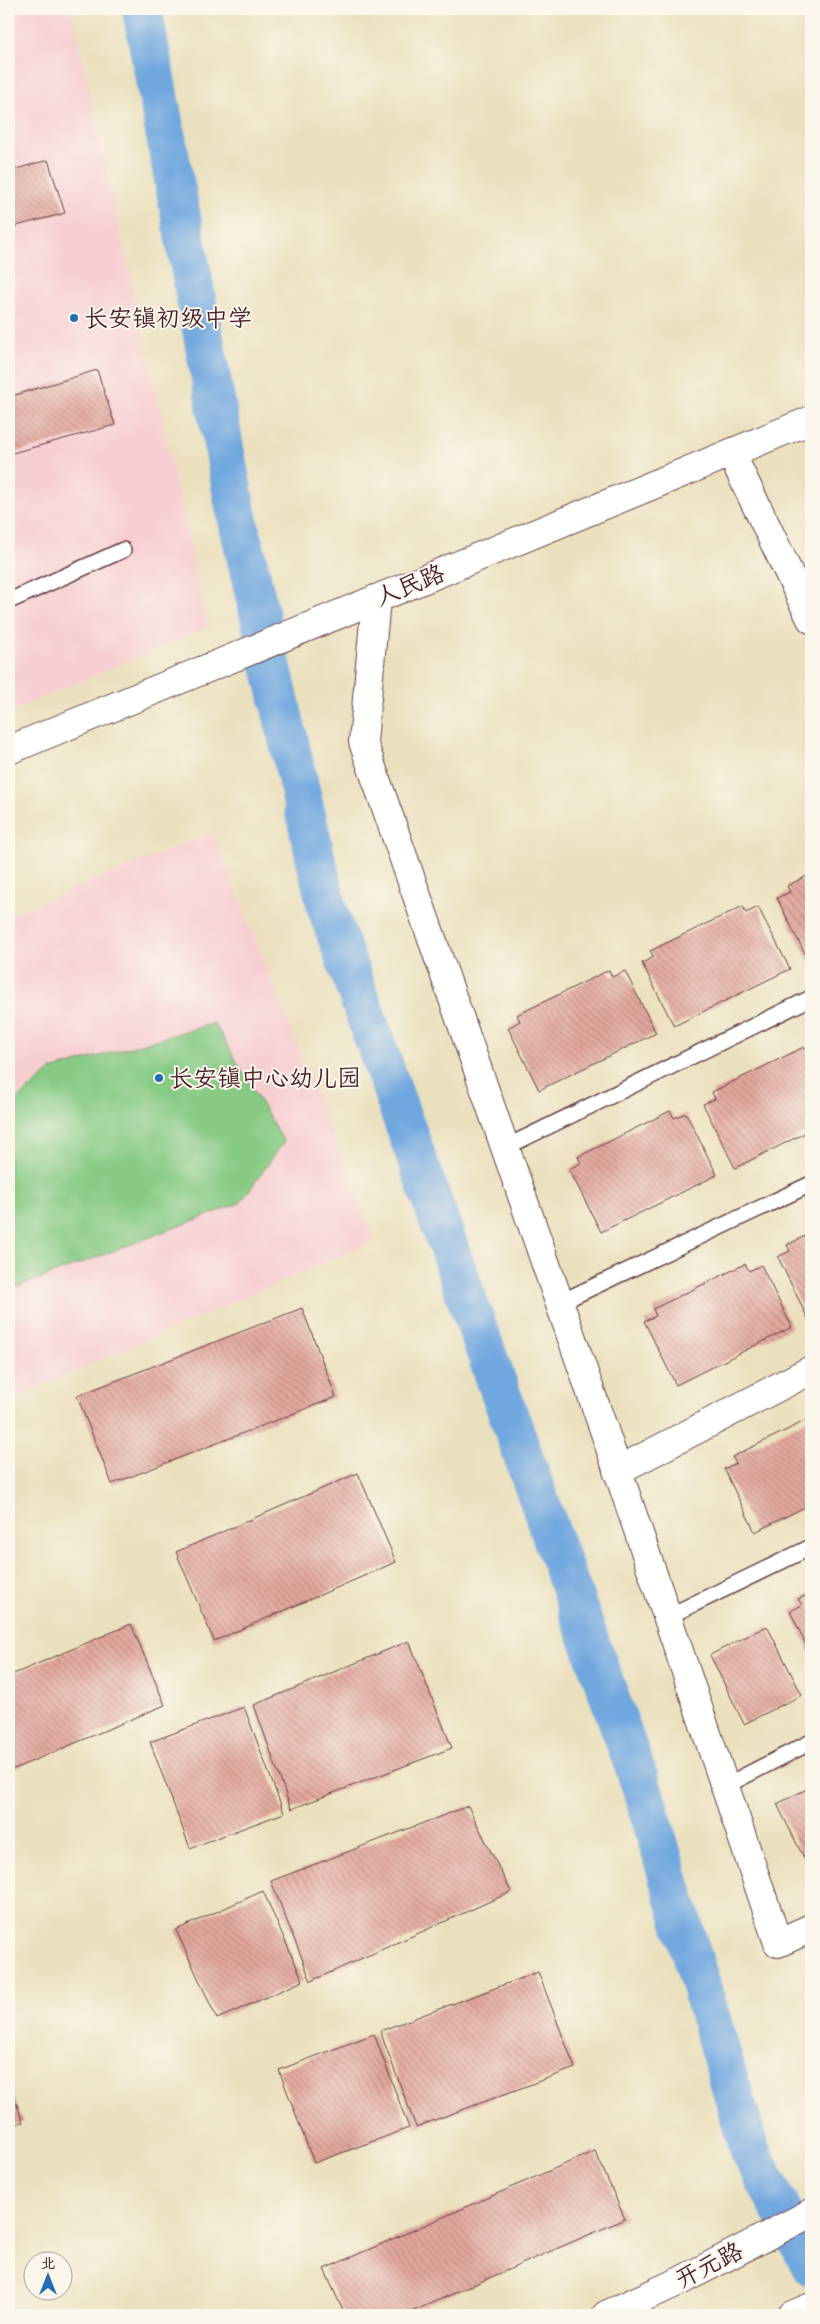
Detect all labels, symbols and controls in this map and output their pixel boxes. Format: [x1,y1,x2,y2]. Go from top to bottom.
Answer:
place label: 长安镇初级中学 [84,303,252,333]
marker: 长安镇初级中学 [68,312,80,324]
street label: 人民路 [371,558,449,612]
place label: 长安镇中心幼儿园 [169,1063,361,1093]
marker: 长安镇中心幼儿园 [153,1072,165,1084]
street label: 开元路 [670,2235,748,2295]
north arrow [22,2252,72,2302]
text: 北 [41,2255,55,2272]

